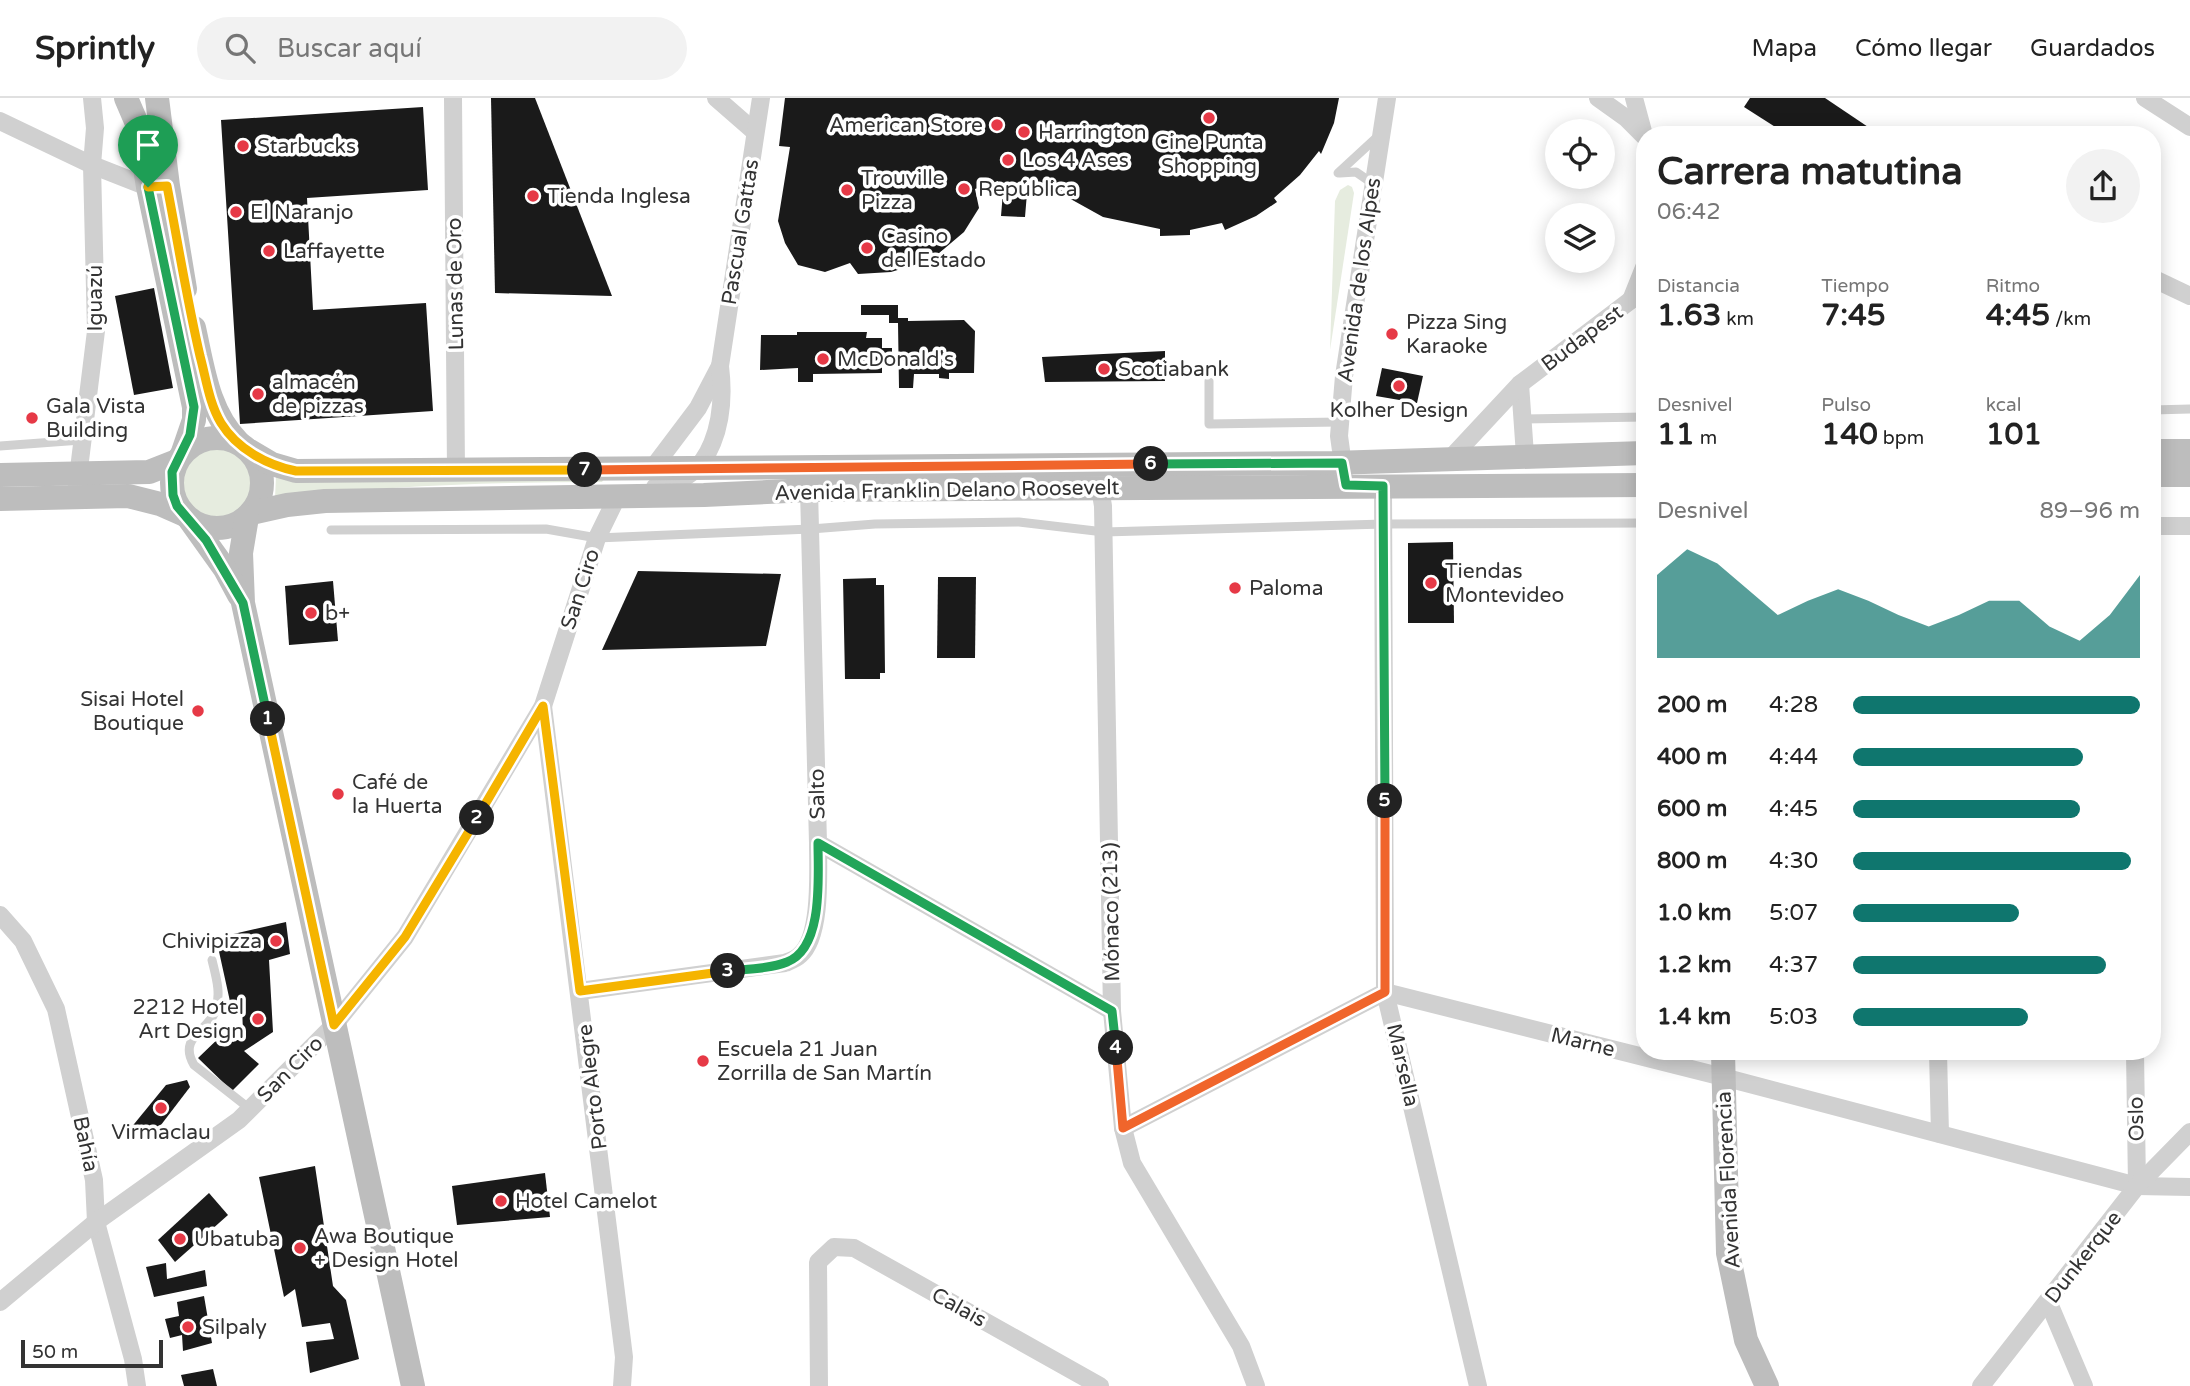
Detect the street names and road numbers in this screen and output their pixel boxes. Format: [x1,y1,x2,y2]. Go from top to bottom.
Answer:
street label: Pascual Gattas [717,157,764,307]
street label: Avenida de los Alpes [1333,176,1386,384]
street label: Lunas de Oro [442,217,469,351]
street label: Iguazú [83,265,108,331]
street label: Budapest [1537,300,1628,377]
street label: Avenida Franklin Delano Roosevelt [774,475,1120,506]
street label: San Ciro [556,546,605,633]
street label: Salto [805,768,830,820]
street label: Mónaco (213) [1098,842,1125,982]
street label: Marsella [1381,1021,1424,1109]
street label: Porto Alegre [572,1023,613,1151]
street label: Marne [1548,1023,1617,1062]
street label: San Ciro [252,1031,329,1108]
street label: Avenida Florencia [1711,1091,1746,1269]
street label: Oslo [2124,1096,2149,1142]
street label: Bahía [67,1114,104,1174]
street label: Dunkerque [2040,1206,2127,1308]
street label: Calais [927,1282,991,1333]

